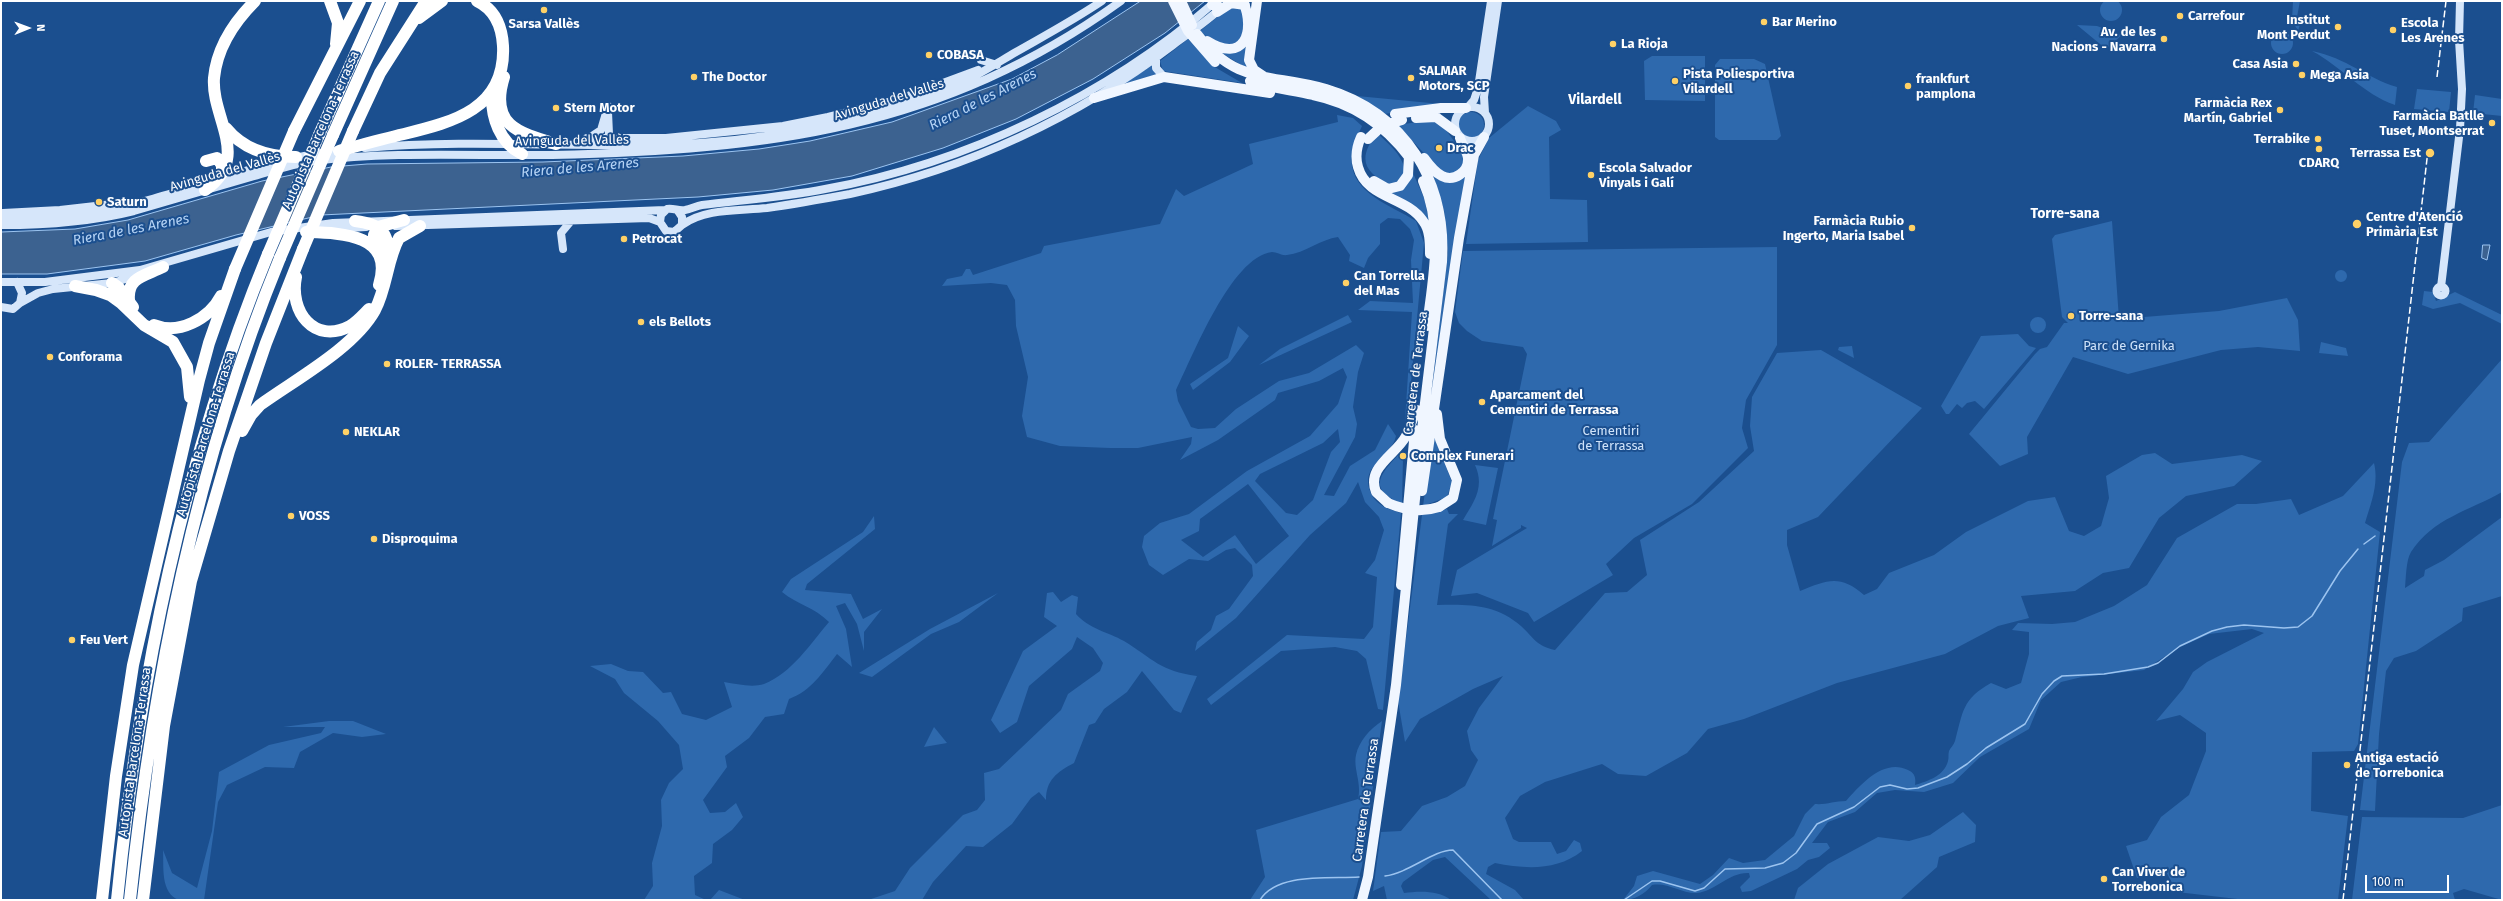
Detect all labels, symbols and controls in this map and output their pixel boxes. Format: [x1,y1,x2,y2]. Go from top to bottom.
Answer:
marker: Sarsa Vallès [539,5,549,15]
north arrow [8,8,48,48]
place label: Carrefour [2188,8,2244,24]
marker: Carrefour [2175,11,2185,21]
place label: Institut Mont Perdut [2257,12,2330,43]
place label: Bar Merino [1772,14,1837,30]
place label: Escola Les Arenes [2401,15,2465,46]
place label: Sarsa Vallès [509,16,579,32]
marker: Bar Merino [1759,17,1769,27]
marker: Institut Mont Perdut [2333,22,2343,32]
text: N [34,24,47,32]
place label: Av. de les Nacions - Navarra [2051,24,2156,55]
marker: Escola Les Arenes [2388,25,2398,35]
marker: Av. de les Nacions - Navarra [2159,34,2169,44]
place label: La Rioja [1621,36,1668,52]
marker: La Rioja [1608,39,1618,49]
place label: COBASA [937,47,984,63]
street label: Autopista Barcelona-Terrassa [279,49,363,211]
marker: COBASA [924,50,934,60]
place label: Casa Asia [2233,56,2288,72]
marker: Casa Asia [2291,59,2301,69]
place label: SALMAR Motors, SCP [1419,63,1489,94]
water label: Riera de les Arenes [926,66,1040,134]
place label: Pista Poliesportiva Vilardell [1683,66,1795,97]
place label: Mega Asia [2310,67,2369,83]
place label: The Doctor [702,69,767,85]
marker: Mega Asia [2297,70,2307,80]
place label: frankfurt pamplona [1916,71,1976,102]
marker: The Doctor [689,72,699,82]
marker: SALMAR Motors, SCP [1406,73,1416,83]
street label: Avinguda del Vallès [832,76,946,124]
marker: Pista Poliesportiva Vilardell [1670,76,1680,86]
marker: frankfurt pamplona [1903,81,1913,91]
district label: Vilardell [1568,92,1622,108]
place label: Farmàcia Rex Martín, Gabriel [2184,95,2272,126]
place label: Stern Motor [564,100,635,116]
marker: Stern Motor [551,103,561,113]
marker: Farmàcia Rex Martín, Gabriel [2275,105,2285,115]
place label: Farmàcia Batlle Tuset, Montserrat [2379,108,2484,139]
marker: Farmàcia Batlle Tuset, Montserrat [2487,118,2497,128]
place label: Terrabike [2254,131,2310,147]
street label: Avinguda del Vallès [515,132,629,150]
marker: Terrabike [2313,134,2323,144]
place label: Drac [1447,140,1474,156]
marker: Drac [1434,143,1444,153]
marker: CDARQ [2314,144,2324,154]
place label: Terrassa Est [2350,145,2421,161]
marker: Terrassa Est [2424,147,2436,159]
street label: Avinguda del Vallès [168,149,282,195]
water label: Riera de les Arenes [520,154,640,182]
place label: CDARQ [2299,155,2339,171]
place label: Escola Salvador Vinyals i Galí [1599,160,1692,191]
marker: Escola Salvador Vinyals i Galí [1586,170,1596,180]
place label: Saturn [107,194,147,210]
marker: Saturn [94,197,104,207]
district label: Torre-sana [2030,206,2100,222]
place label: Centre d'Atenció Primària Est [2366,209,2463,240]
water label: Riera de les Arenes [71,210,191,250]
place label: Farmàcia Rubio Ingerto, Maria Isabel [1783,213,1904,244]
marker: Centre d'Atenció Primària Est [2351,218,2363,230]
marker: Farmàcia Rubio Ingerto, Maria Isabel [1907,223,1917,233]
place label: Petrocat [632,231,682,247]
marker: Petrocat [619,234,629,244]
place label: Can Torrella del Mas [1354,268,1425,299]
marker: Can Torrella del Mas [1341,278,1351,288]
place label: Torre-sana [2079,308,2143,324]
street label: Carretera de Terrassa [1401,310,1431,436]
marker: Torre-sana [2066,311,2076,321]
place label: els Bellots [649,314,711,330]
marker: els Bellots [636,317,646,327]
park label: Parc de Gernika [2083,338,2175,354]
place label: Conforama [58,349,122,365]
street label: Autopista Barcelona-Terrassa [173,350,239,518]
marker: Conforama [45,352,55,362]
place label: ROLER- TERRASSA [395,356,501,372]
marker: ROLER- TERRASSA [382,359,392,369]
place label: Aparcament del Cementiri de Terrassa [1490,387,1619,418]
marker: Aparcament del Cementiri de Terrassa [1477,397,1487,407]
park label: Cementiri de Terrassa [1578,423,1644,454]
place label: NEKLAR [354,424,400,440]
marker: NEKLAR [341,427,351,437]
place label: Complex Funerari [1411,448,1514,464]
marker: Complex Funerari [1398,451,1408,461]
place label: VOSS [299,508,330,524]
marker: VOSS [286,511,296,521]
place label: Disproquima [382,531,458,547]
marker: Disproquima [369,534,379,544]
place label: Feu Vert [80,632,128,648]
marker: Feu Vert [67,635,77,645]
street label: Autopista Barcelona-Terrassa [115,666,155,838]
street label: Carretera de Terrassa [1350,737,1382,863]
place label: Antiga estació de Torrebonica [2355,750,2444,781]
marker: Antiga estació de Torrebonica [2342,760,2352,770]
place label: Can Viver de Torrebonica [2112,864,2185,895]
scale bar [2367,867,2451,893]
marker: Can Viver de Torrebonica [2099,874,2109,884]
text: 100 m [2372,875,2404,889]

